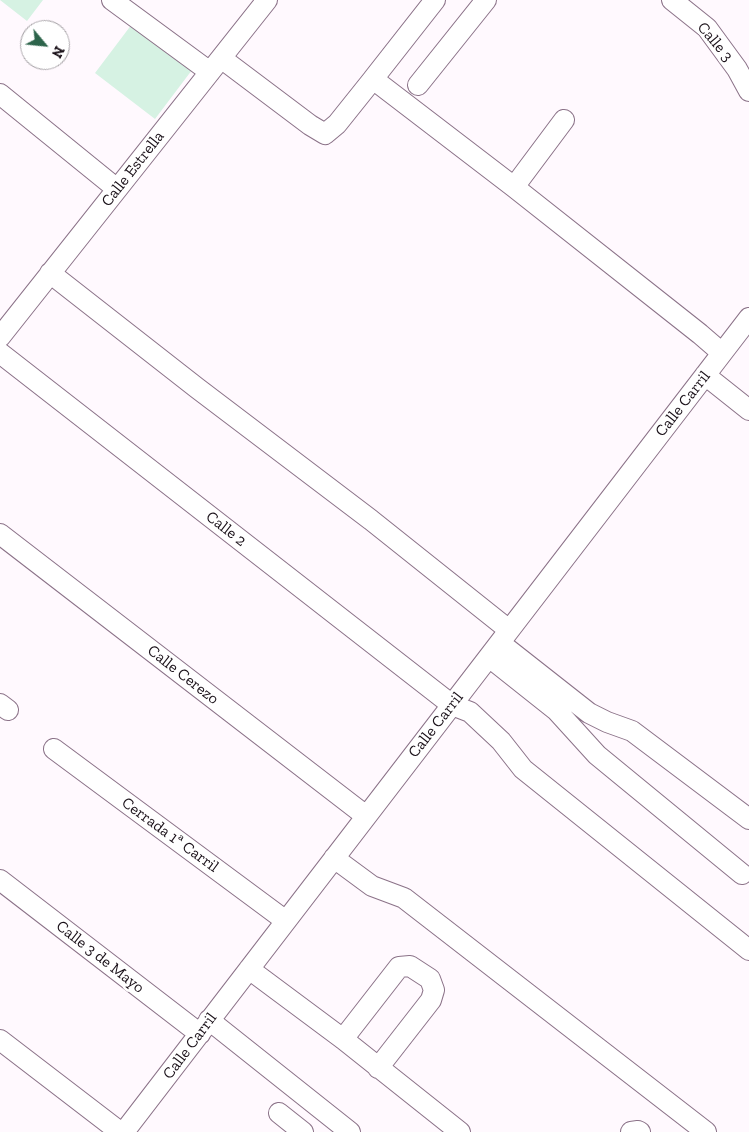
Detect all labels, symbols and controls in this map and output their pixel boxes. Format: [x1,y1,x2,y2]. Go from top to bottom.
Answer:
street label: Calle 3 [693,18,737,66]
north arrow [20,20,70,70]
text: N [48,43,68,60]
street label: Calle Estrella [98,127,168,211]
street label: Calle Carril [651,367,715,441]
street label: Calle 2 [202,507,250,551]
street label: Calle Cerezo [143,641,223,709]
street label: Calle Carril [404,688,468,762]
street label: Cerrada 1ª Carril [118,793,222,877]
street label: Calle 3 de Mayo [52,917,148,997]
street label: Calle Carril [159,1009,221,1083]

